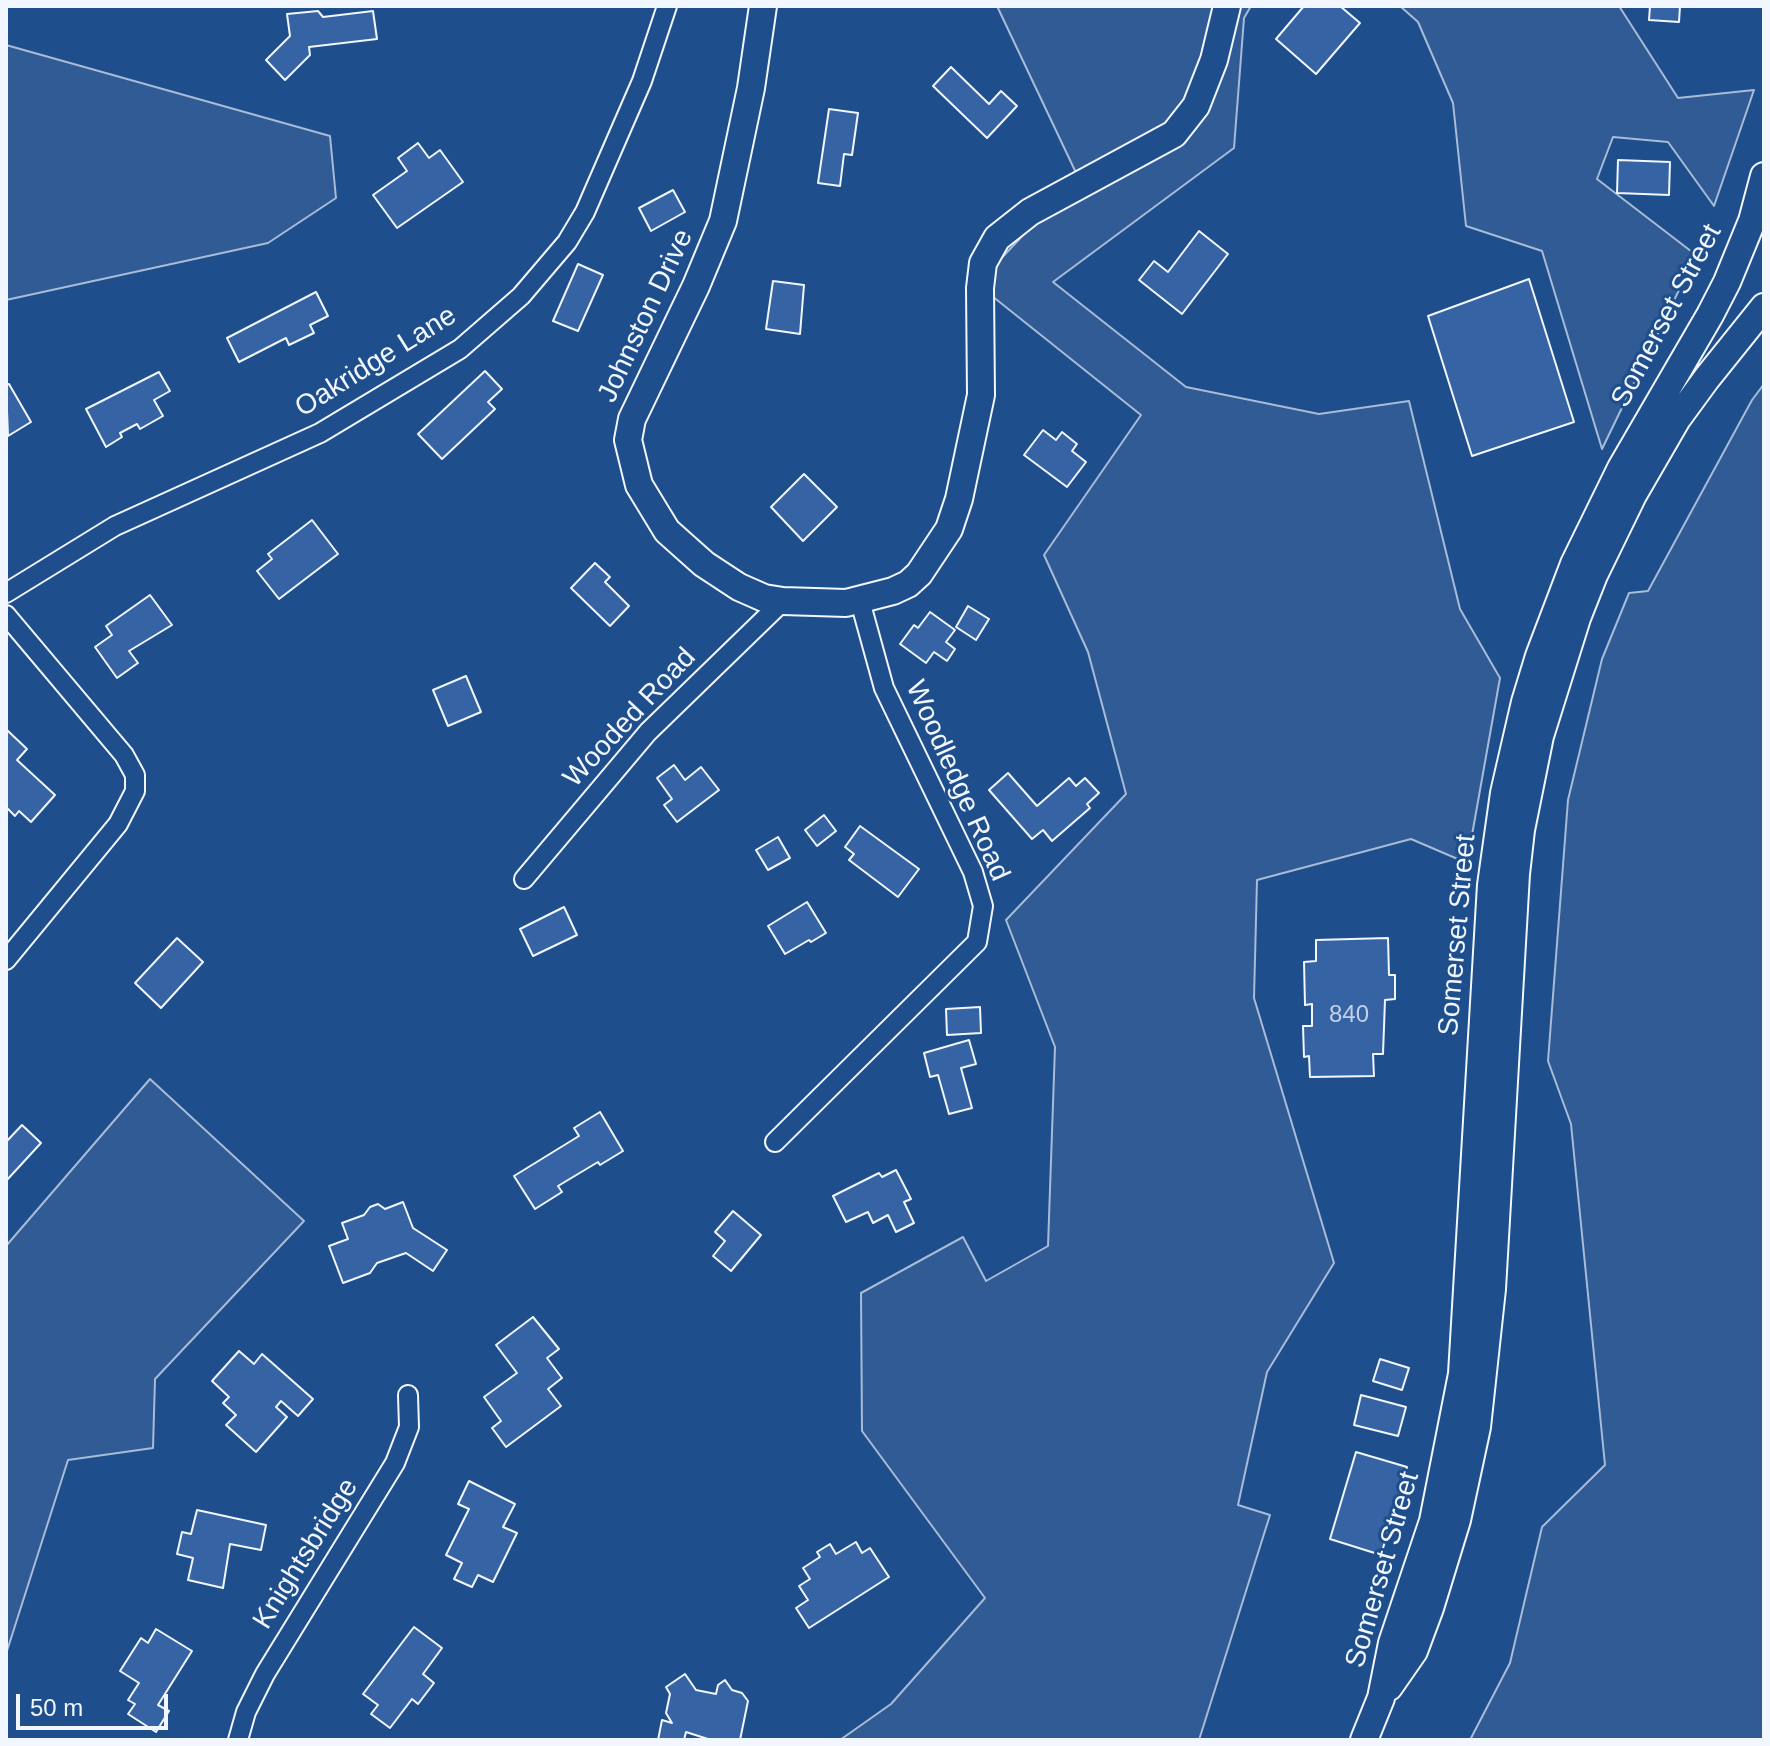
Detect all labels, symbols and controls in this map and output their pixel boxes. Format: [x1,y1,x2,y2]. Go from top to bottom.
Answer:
street label: Somerset Street [1605,219,1729,413]
street label: Johnston Drive [591,224,701,408]
street label: Oakridge Lane [289,299,463,425]
street label: Wooded Road [557,641,703,795]
street label: Woodledge Road [898,676,1016,886]
street label: Somerset Street [1432,833,1484,1037]
house number: 840 [1329,1001,1369,1029]
street label: Somerset Street [1339,1468,1427,1672]
street label: Knightsbridge [246,1472,366,1636]
scale bar [20,1678,172,1728]
text: 50 m [30,1694,83,1721]

